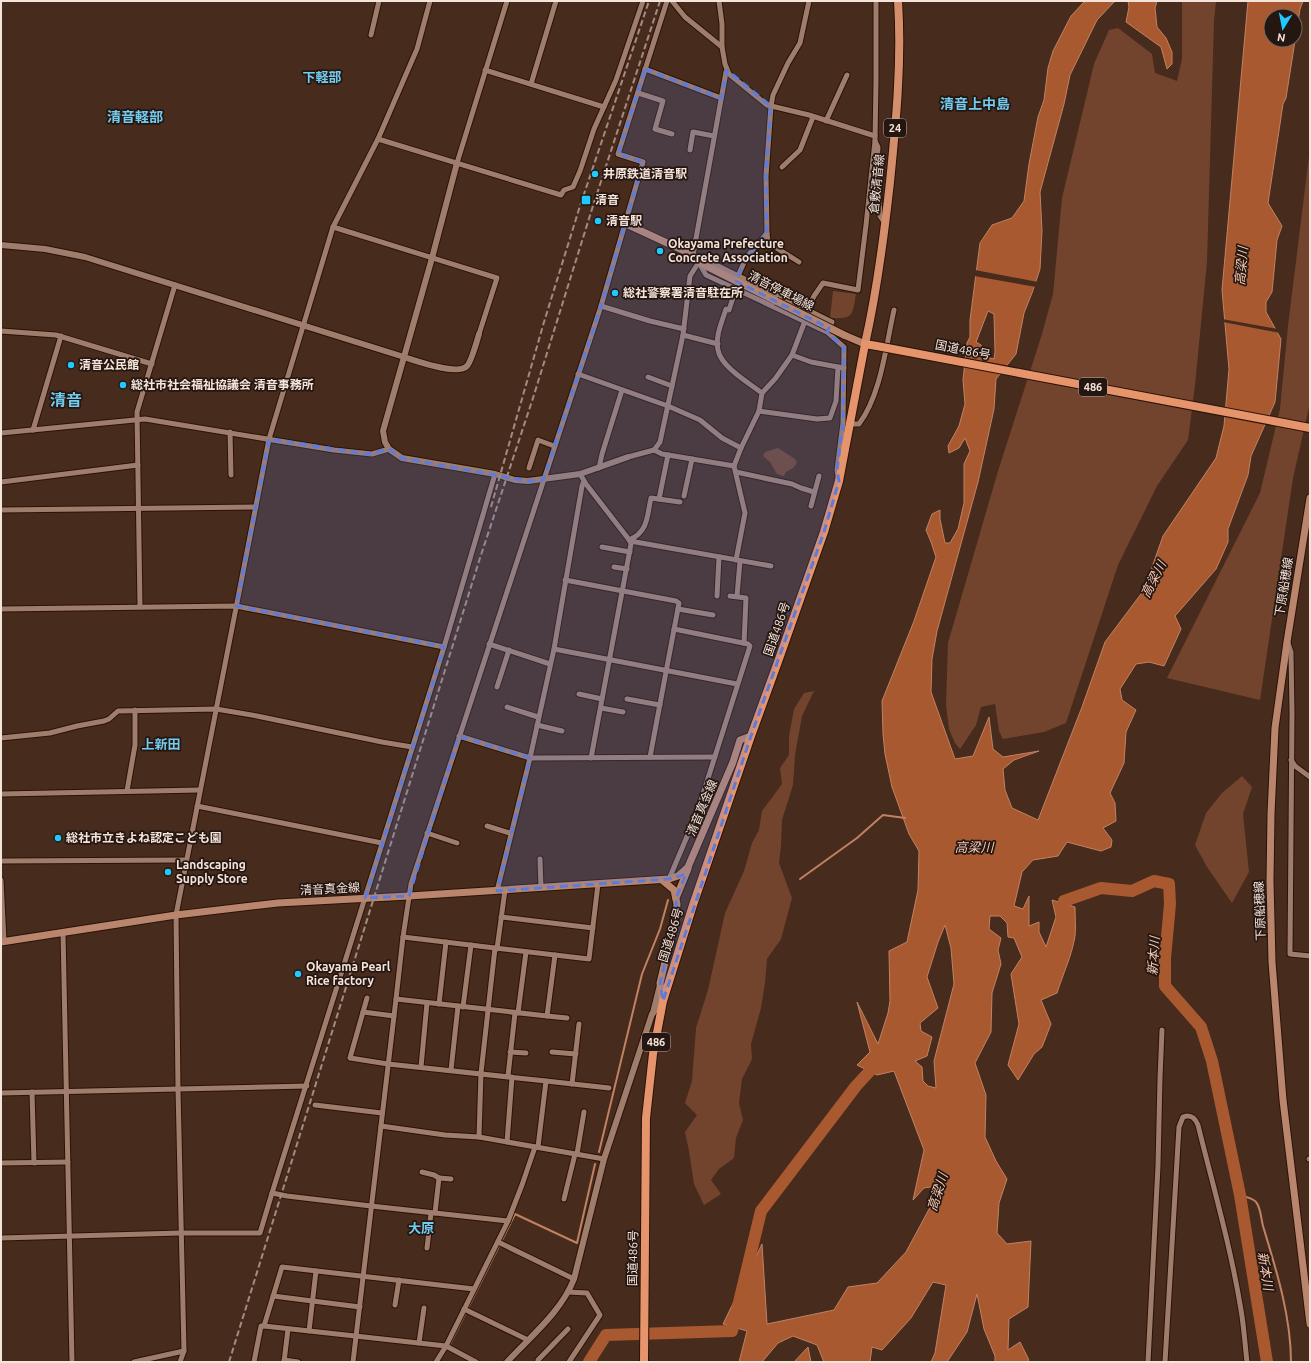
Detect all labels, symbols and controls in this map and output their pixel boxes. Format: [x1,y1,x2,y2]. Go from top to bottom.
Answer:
north arrow [1263,8,1303,48]
text: N [1276,31,1286,44]
district label: 下軽部 [302,70,342,84]
district label: 清音上中島 [940,96,1010,112]
district label: 清音軽部 [107,109,163,125]
road number: 24 [884,119,906,137]
street label: 倉敷清音線 [867,153,886,214]
place label: 井原鉄道清音駅 [603,167,687,180]
marker: 井原鉄道清音駅 [590,169,600,179]
place label: 清音 [595,193,619,206]
marker: 清音 [580,194,592,206]
place label: 清音駅 [606,214,642,227]
marker: 清音駅 [593,216,603,226]
place label: Okayama Prefecture Concrete Association [668,237,788,264]
water label: 高梁川 [1232,244,1250,286]
marker: Okayama Prefecture Concrete Association [655,246,665,256]
street label: 清音停車場線 [746,268,816,313]
place label: 総社警察署清音駐在所 [623,286,743,299]
marker: 総社警察署清音駐在所 [610,288,620,298]
street label: 国道486号 [934,338,992,361]
place label: 清音公民館 [79,358,139,371]
marker: 清音公民館 [66,360,76,370]
place label: 総社市社会福祉協議会 清音事務所 [131,378,314,391]
road number: 486 [1079,378,1107,396]
marker: 総社市社会福祉協議会 清音事務所 [118,380,128,390]
district label: 清音 [50,391,82,409]
street label: 下原船穂線 [1272,556,1295,618]
water label: 高梁川 [1138,557,1169,600]
street label: 国道486号 [761,600,792,658]
district label: 上新田 [141,737,181,751]
street label: 清音真金線 [684,778,719,838]
place label: 総社市立きよね認定こども園 [66,831,222,844]
marker: 総社市立きよね認定こども園 [53,833,63,843]
water label: 高梁川 [954,840,995,854]
place label: Landscaping Supply Store [176,858,248,885]
marker: Landscaping Supply Store [163,867,173,877]
street label: 清音真金線 [300,880,360,897]
street label: 下原船穂線 [1252,881,1267,941]
street label: 国道486号 [656,906,685,964]
water label: 新本川 [1145,934,1161,976]
place label: Okayama Pearl Rice factory [306,960,391,987]
marker: Okayama Pearl Rice factory [293,969,303,979]
road number: 486 [642,1033,670,1051]
water label: 高梁川 [924,1169,950,1213]
district label: 大原 [408,1221,434,1235]
street label: 国道486号 [626,1230,639,1286]
water label: 新本川 [1256,1251,1276,1293]

